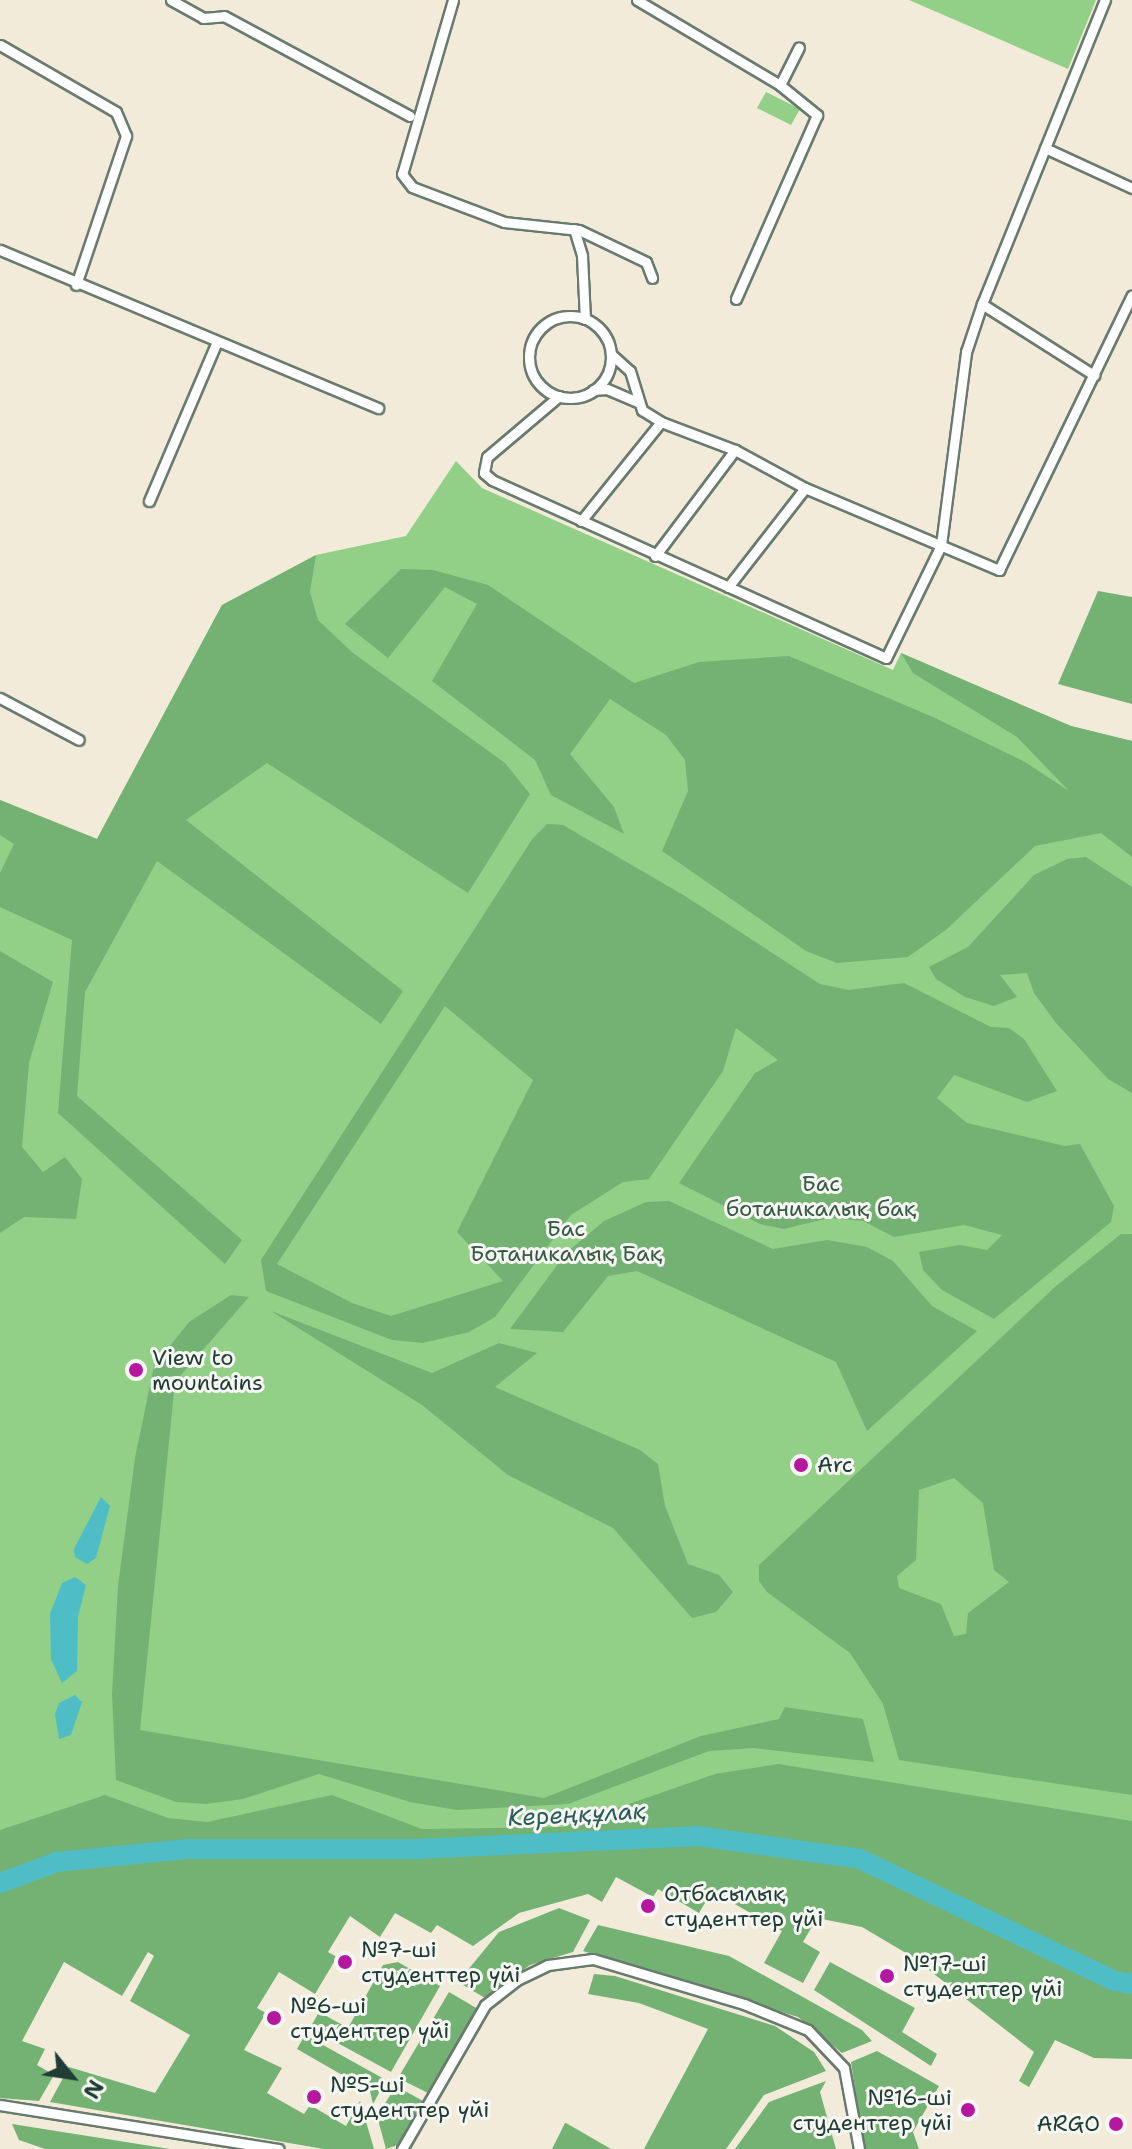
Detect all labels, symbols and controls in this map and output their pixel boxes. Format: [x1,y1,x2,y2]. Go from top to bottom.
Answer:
park label: Бас ботаникалық бақ [726,1170,916,1222]
park label: Бас Ботаникалық Бақ [470,1215,662,1266]
place label: View to mountains [152,1344,263,1396]
marker: View to mountains [127,1361,145,1379]
place label: Arc [817,1452,853,1478]
marker: Arc [792,1456,810,1474]
water label: Кереңқұлақ [507,1797,647,1833]
place label: Отбасылық студенттер үйі [664,1880,823,1932]
marker: Отбасылық студенттер үйі [639,1897,657,1915]
place label: №7-ші студенттер үйі [361,1936,520,1988]
place label: №17-ші студенттер үйі [903,1950,1062,2002]
marker: №7-ші студенттер үйі [336,1953,354,1971]
marker: №17-ші студенттер үйі [878,1967,896,1985]
place label: №6-ші студенттер үйі [290,1992,449,2044]
marker: №6-ші студенттер үйі [265,2009,283,2027]
north arrow [32,2037,112,2117]
place label: №5-ші студенттер үйі [330,2071,489,2122]
text: N [76,2074,110,2104]
place label: №16-ші студенттер үйі [793,2084,952,2136]
marker: №5-ші студенттер үйі [305,2088,323,2106]
marker: №16-ші студенттер үйі [959,2101,977,2119]
place label: ARGO [1037,2111,1100,2137]
marker: ARGO [1107,2115,1125,2133]

